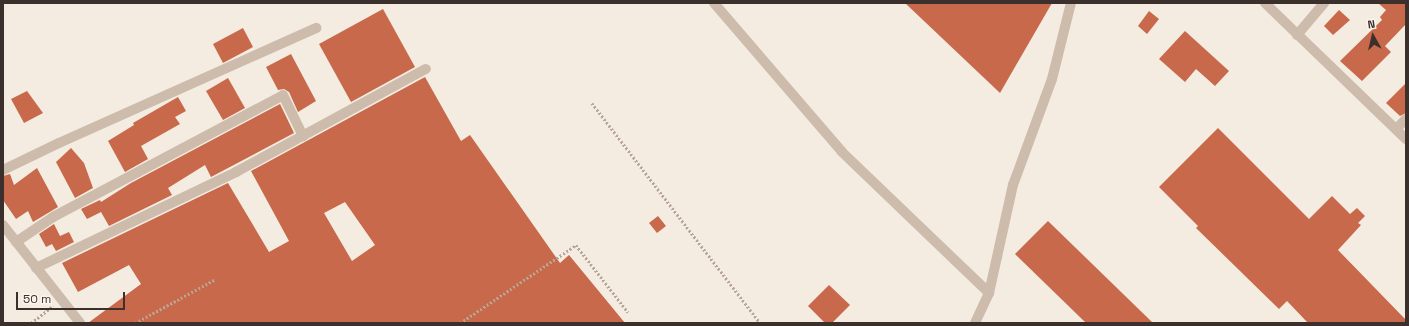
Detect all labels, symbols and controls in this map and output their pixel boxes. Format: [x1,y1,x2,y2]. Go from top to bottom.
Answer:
north arrow [1353,16,1393,56]
text: N [1367,17,1376,32]
scale bar [18,284,127,310]
text: 50 m [23,291,51,307]

